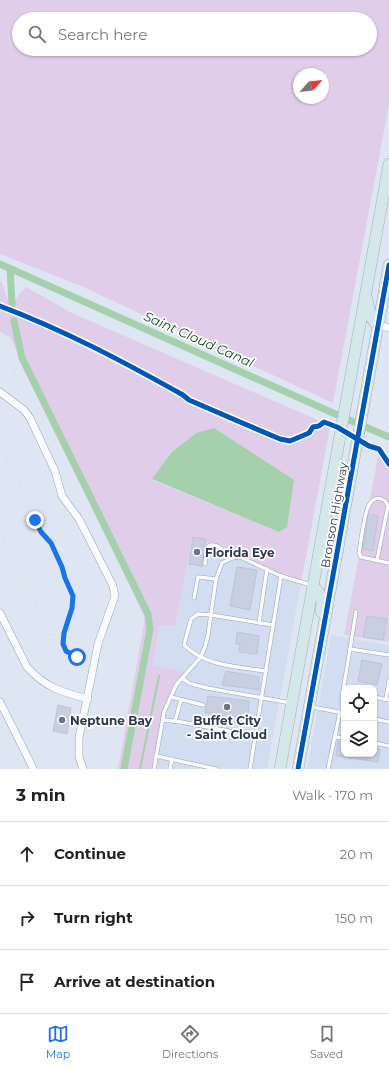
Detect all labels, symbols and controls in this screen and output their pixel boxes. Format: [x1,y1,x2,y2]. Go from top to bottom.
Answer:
search box [12,12,377,56]
icon: search [26,23,48,45]
text: Search here [58,25,147,44]
north arrow [293,68,329,104]
water label: Saint Cloud Canal [142,308,257,371]
street label: Bronson Highway [317,461,351,569]
route end [26,511,44,529]
place label: Florida Eye [205,545,275,560]
marker: Florida Eye [192,547,202,557]
route start [68,648,86,666]
map controls [341,685,377,757]
button: locate [341,685,377,721]
marker: Buffet City - Saint Cloud [222,702,232,712]
place label: Neptune Bay [70,713,153,728]
place label: Buffet City - Saint Cloud [187,713,267,742]
marker: Neptune Bay [57,715,67,725]
button: layers [341,721,377,757]
text: 3 min [16,785,66,805]
text: Walk · 170 m [292,787,373,803]
icon: ahead [16,843,38,865]
text: Continue [54,844,126,863]
text: 20 m [340,846,373,862]
icon: right [16,907,38,929]
text: Turn right [54,908,133,927]
text: 150 m [335,910,373,926]
icon: arrive [16,971,38,993]
text: Arrive at destination [54,972,215,991]
tab: Map [46,1023,70,1061]
tab: Directions [162,1023,218,1061]
tab: Saved [310,1023,343,1061]

